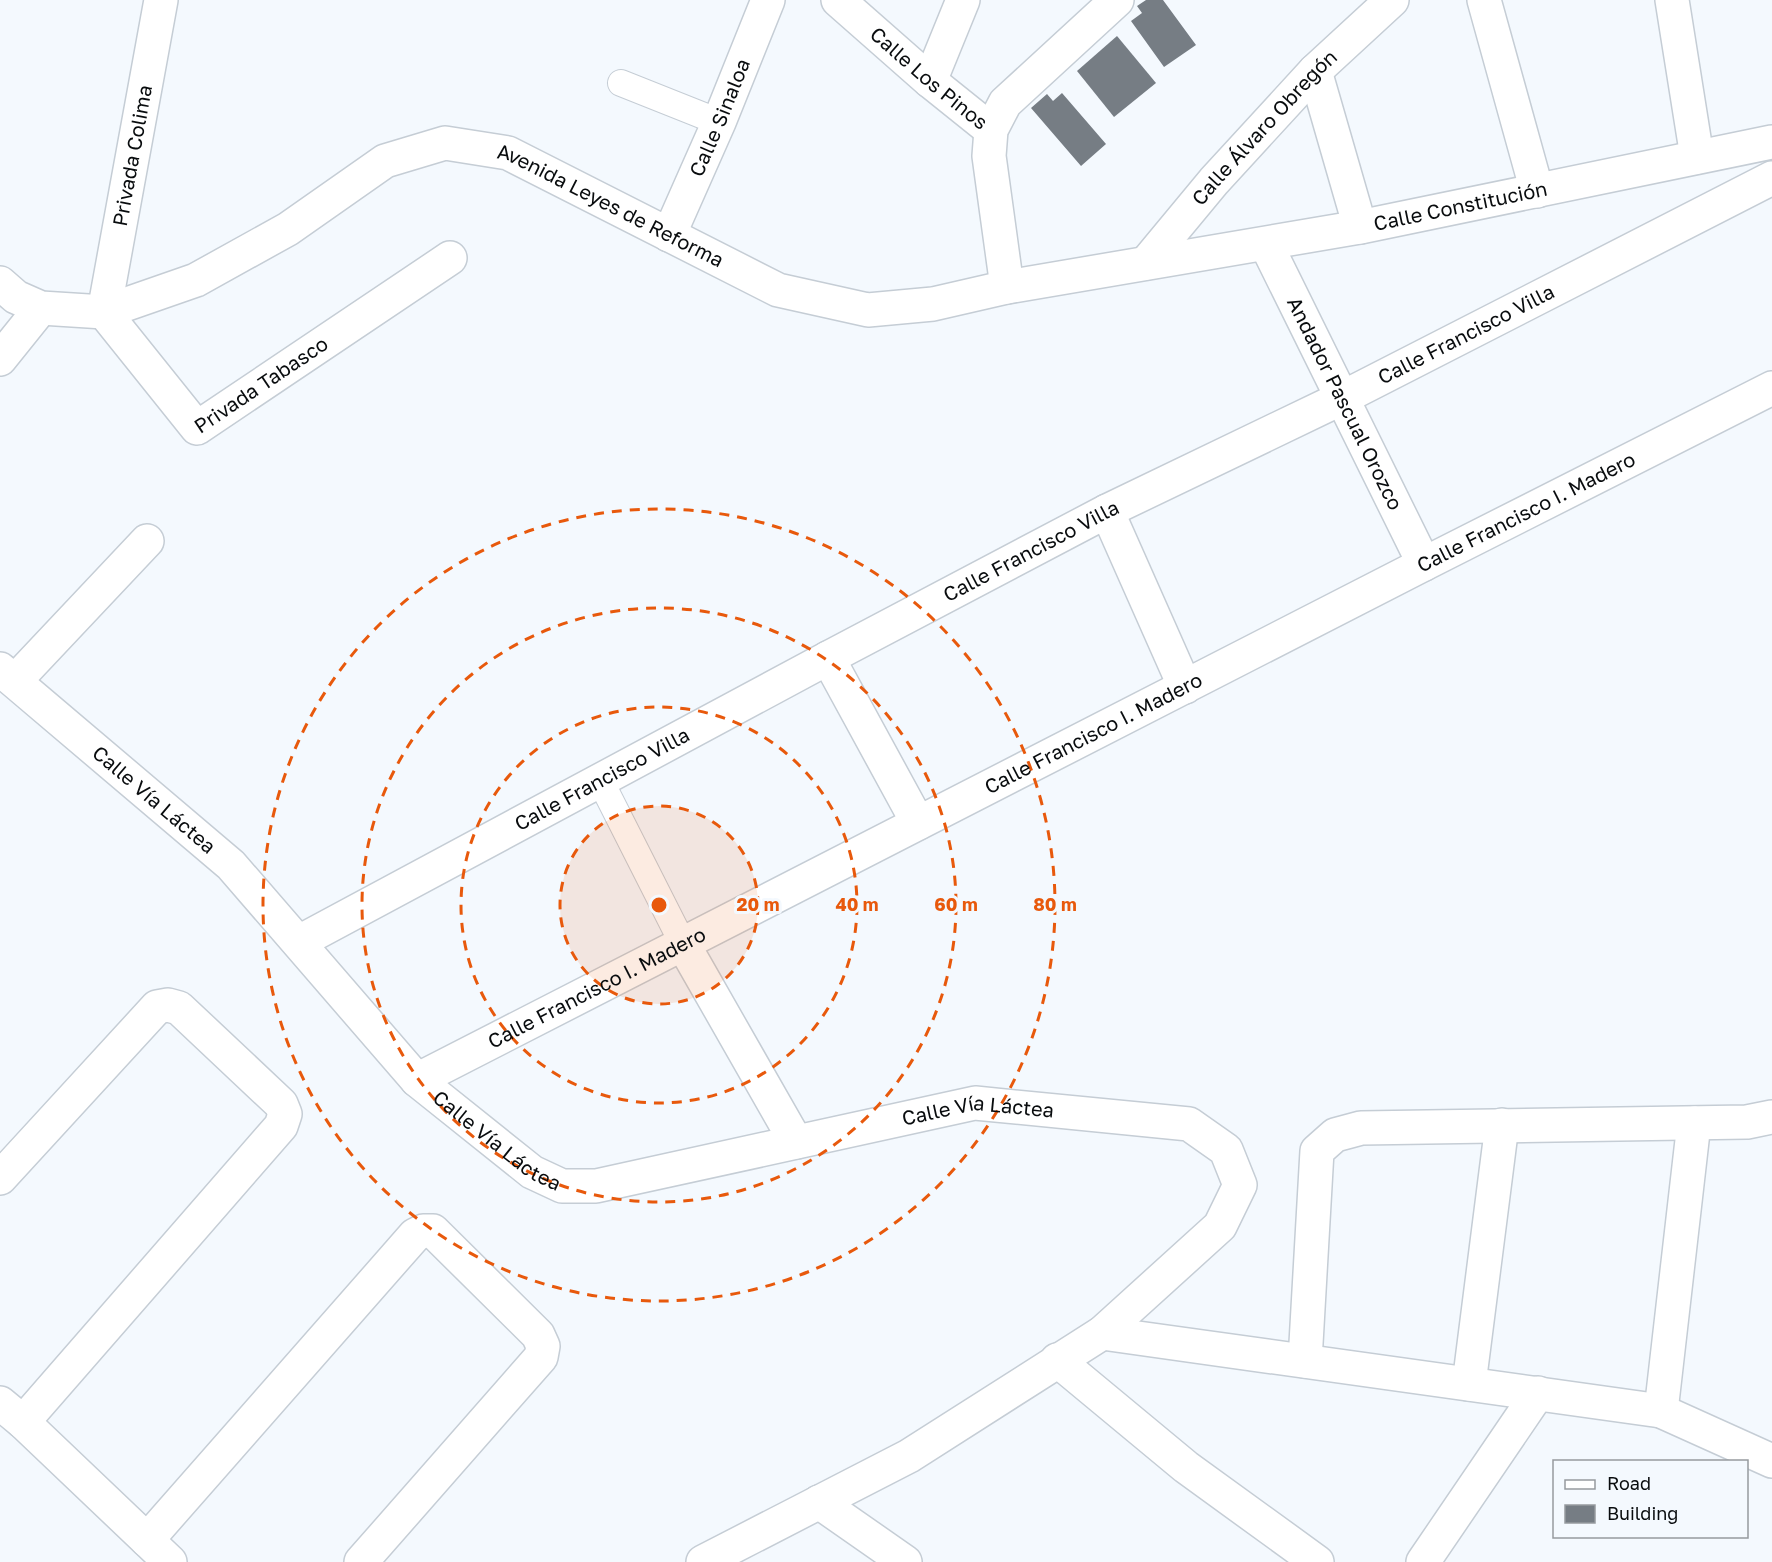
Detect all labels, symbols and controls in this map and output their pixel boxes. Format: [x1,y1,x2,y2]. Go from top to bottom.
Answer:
street label: Calle Los Pinos [866,21,993,134]
street label: Calle Álvaro Obregón [1186,44,1341,209]
street label: Calle Sinaloa [684,55,754,180]
street label: Privada Colima [107,83,156,228]
street label: Avenida Leyes de Reforma [496,138,728,272]
street label: Calle Constitución [1371,176,1549,235]
street label: Calle Francisco Villa [1373,278,1558,389]
street label: Andador Pascual Orozco [1283,293,1408,514]
street label: Privada Tabasco [189,331,332,437]
street label: Calle Francisco I. Madero [1413,446,1639,577]
street label: Calle Francisco Villa [939,494,1122,606]
street label: Calle Francisco I. Madero [980,667,1206,798]
street label: Calle Francisco Villa [510,722,693,835]
street label: Calle Vía Láctea [88,740,221,858]
text: 20 m [737,893,779,915]
text: 40 m [835,893,879,915]
text: 60 m [934,893,978,915]
text: 80 m [1033,893,1077,915]
centre of rings [649,895,669,915]
street label: Calle Francisco I. Madero [483,921,709,1053]
street label: Calle Vía Láctea [429,1085,565,1195]
street label: Calle Vía Láctea [899,1090,1055,1130]
legend [1553,1460,1748,1538]
text: Road [1607,1472,1651,1494]
text: Building [1607,1502,1678,1524]

